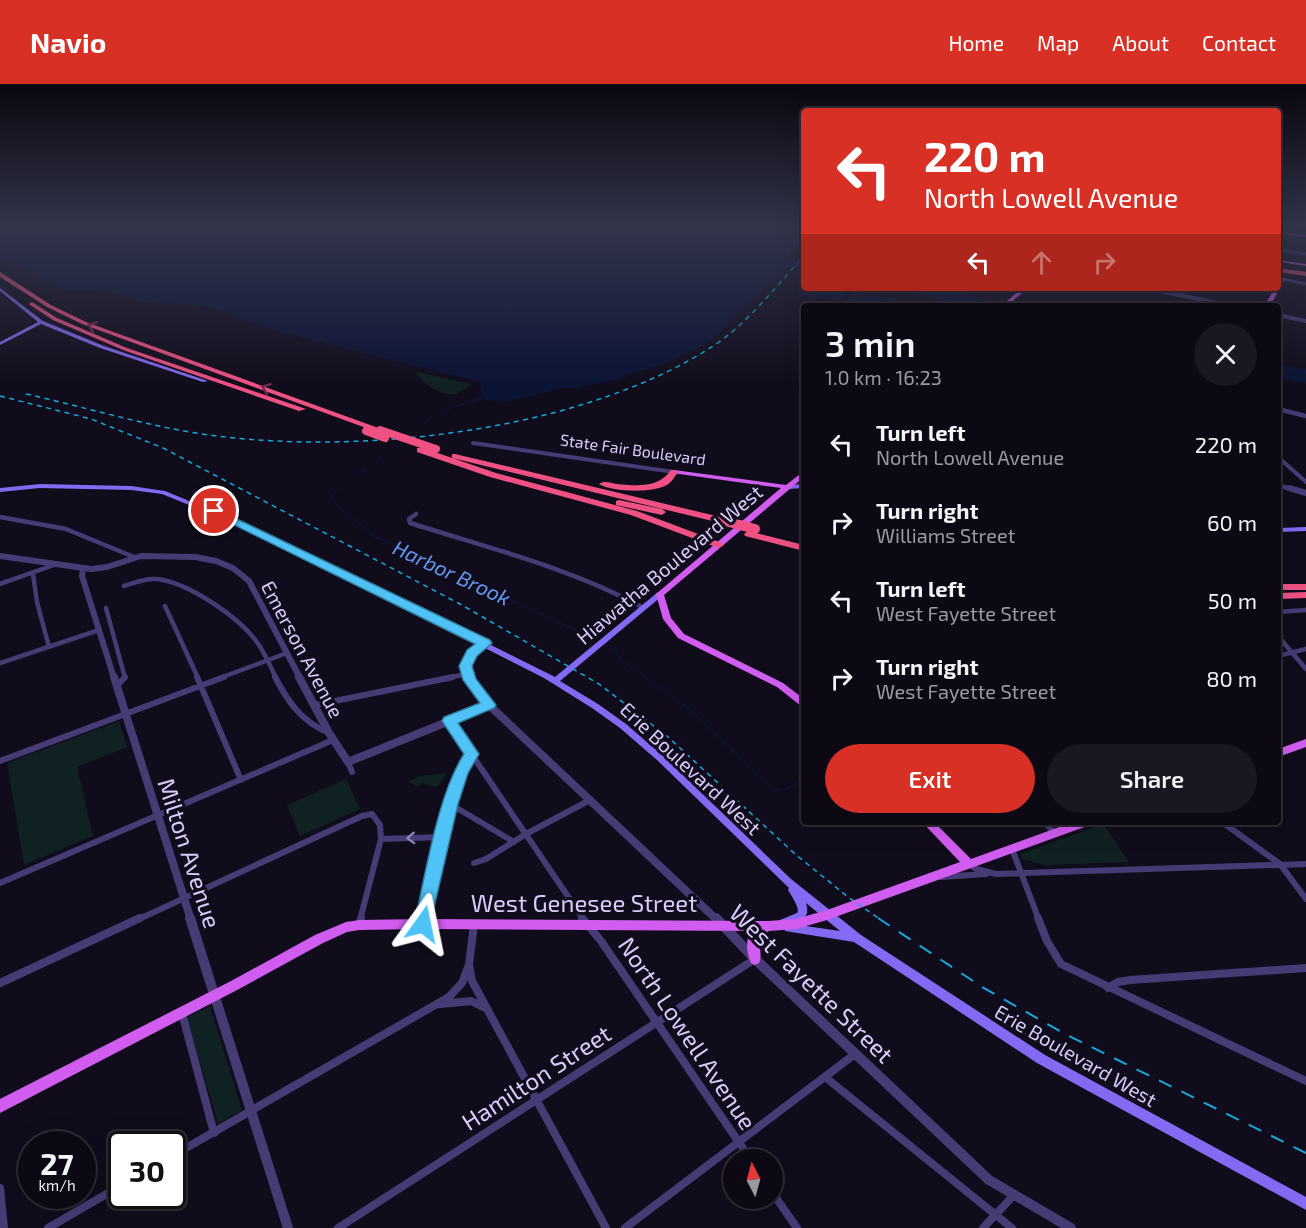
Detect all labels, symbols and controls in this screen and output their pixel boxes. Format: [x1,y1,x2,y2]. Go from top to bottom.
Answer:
text: Navio [30,25,106,59]
text: Home [948,30,1004,55]
text: Map [1037,30,1079,55]
text: About [1112,30,1169,55]
text: Contact [1202,30,1276,55]
text: 220 m [924,130,1045,180]
icon: left [825,132,903,210]
text: North Lowell Avenue [924,181,1178,213]
icon: left [962,246,995,279]
icon: ahead [1025,246,1058,279]
icon: right [1088,246,1121,279]
one-way arrow [87,321,98,333]
text: 3 min [825,321,916,364]
button: close [1194,323,1257,386]
text: 1.0 km · 16:23 [825,365,942,389]
one-way arrow [261,383,272,395]
text: Turn left [876,419,965,445]
icon: left [825,428,858,461]
street label: State Fair Boulevard [559,429,707,469]
text: 220 m [1195,431,1257,457]
text: North Lowell Avenue [876,445,1064,469]
street label: Hiawatha Boulevard West [571,479,767,649]
pin [188,485,239,536]
icon: arrive [197,494,230,527]
text: Turn right [876,497,978,523]
icon: right [825,506,858,539]
text: 60 m [1207,509,1257,535]
text: Williams Street [876,523,1015,547]
water label: Harbor Brook [389,534,515,610]
text: Turn left [876,575,965,601]
street label: Emerson Avenue [257,576,349,722]
icon: left [825,584,858,617]
text: 50 m [1208,587,1257,613]
text: West Fayette Street [876,601,1056,625]
text: Turn right [876,653,978,679]
icon: right [825,662,858,695]
text: 80 m [1206,665,1257,691]
text: West Fayette Street [876,679,1056,703]
street label: Erie Boulevard West [616,697,766,840]
button: Exit [825,744,1035,813]
button: Share [1047,744,1257,813]
street label: Milton Avenue [152,774,228,932]
one-way arrow [407,832,416,845]
street label: West Genesee Street [471,888,697,917]
position arrow [391,892,455,956]
street label: West Fayette Street [724,898,900,1068]
street label: North Lowell Avenue [613,931,763,1135]
street label: Erie Boulevard West [991,999,1162,1111]
street label: Hamilton Street [456,1018,616,1136]
speed limit sign: 30 [108,1131,186,1209]
text: 27 [40,1145,74,1181]
north arrow [723,1149,783,1209]
map controls [723,1149,783,1209]
text: km/h [38,1176,76,1194]

